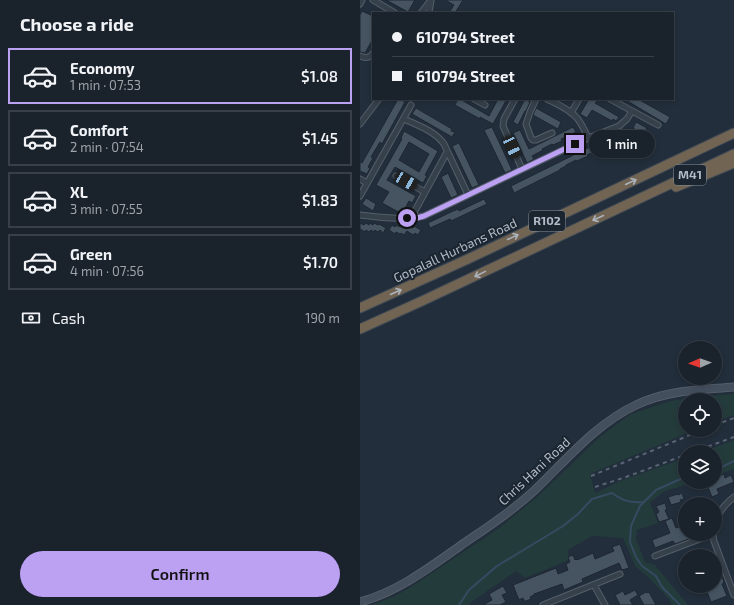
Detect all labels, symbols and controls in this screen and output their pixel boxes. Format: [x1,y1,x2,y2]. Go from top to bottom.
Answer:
text: Choose a ride [20,13,134,35]
text: 610794 Street [416,28,515,46]
icon: car [22,58,58,94]
text: Economy [70,59,135,77]
text: $1.08 [301,67,338,85]
text: 610794 Street [416,67,515,85]
text: 1 min · 07:53 [70,77,141,93]
icon: car [22,120,58,156]
text: Comfort [70,121,128,139]
text: $1.45 [302,129,338,147]
callout: 1 min [589,130,655,158]
car [501,134,523,160]
route end [566,135,584,153]
text: 1 min [607,136,637,152]
text: 2 min · 07:54 [70,139,144,155]
road number: M41 [674,165,706,185]
car [393,170,419,192]
one-way arrow [624,178,636,185]
icon: car [22,182,58,218]
text: XL [70,183,88,201]
text: $1.83 [302,191,338,209]
text: 3 min · 07:55 [70,201,143,217]
route start [398,209,416,227]
road number: R102 [529,211,565,231]
street label: Gopalall Hurbans Road [391,214,519,286]
one-way arrow [592,215,604,222]
one-way arrow [507,233,519,240]
icon: car [22,244,58,280]
text: Green [70,245,112,263]
text: $1.70 [303,253,338,271]
text: 4 min · 07:56 [70,263,144,279]
one-way arrow [474,271,486,278]
one-way arrow [389,288,401,296]
icon: cash [20,307,42,329]
text: Cash [52,309,85,327]
text: 190 m [305,310,340,326]
north arrow [678,341,722,385]
map controls [678,341,722,593]
button: locate [678,393,722,437]
street label: Chris Hani Road [495,434,573,508]
button: layers [678,445,722,489]
button: + [678,497,722,541]
button: − [678,549,722,593]
button: Confirm [20,551,340,597]

